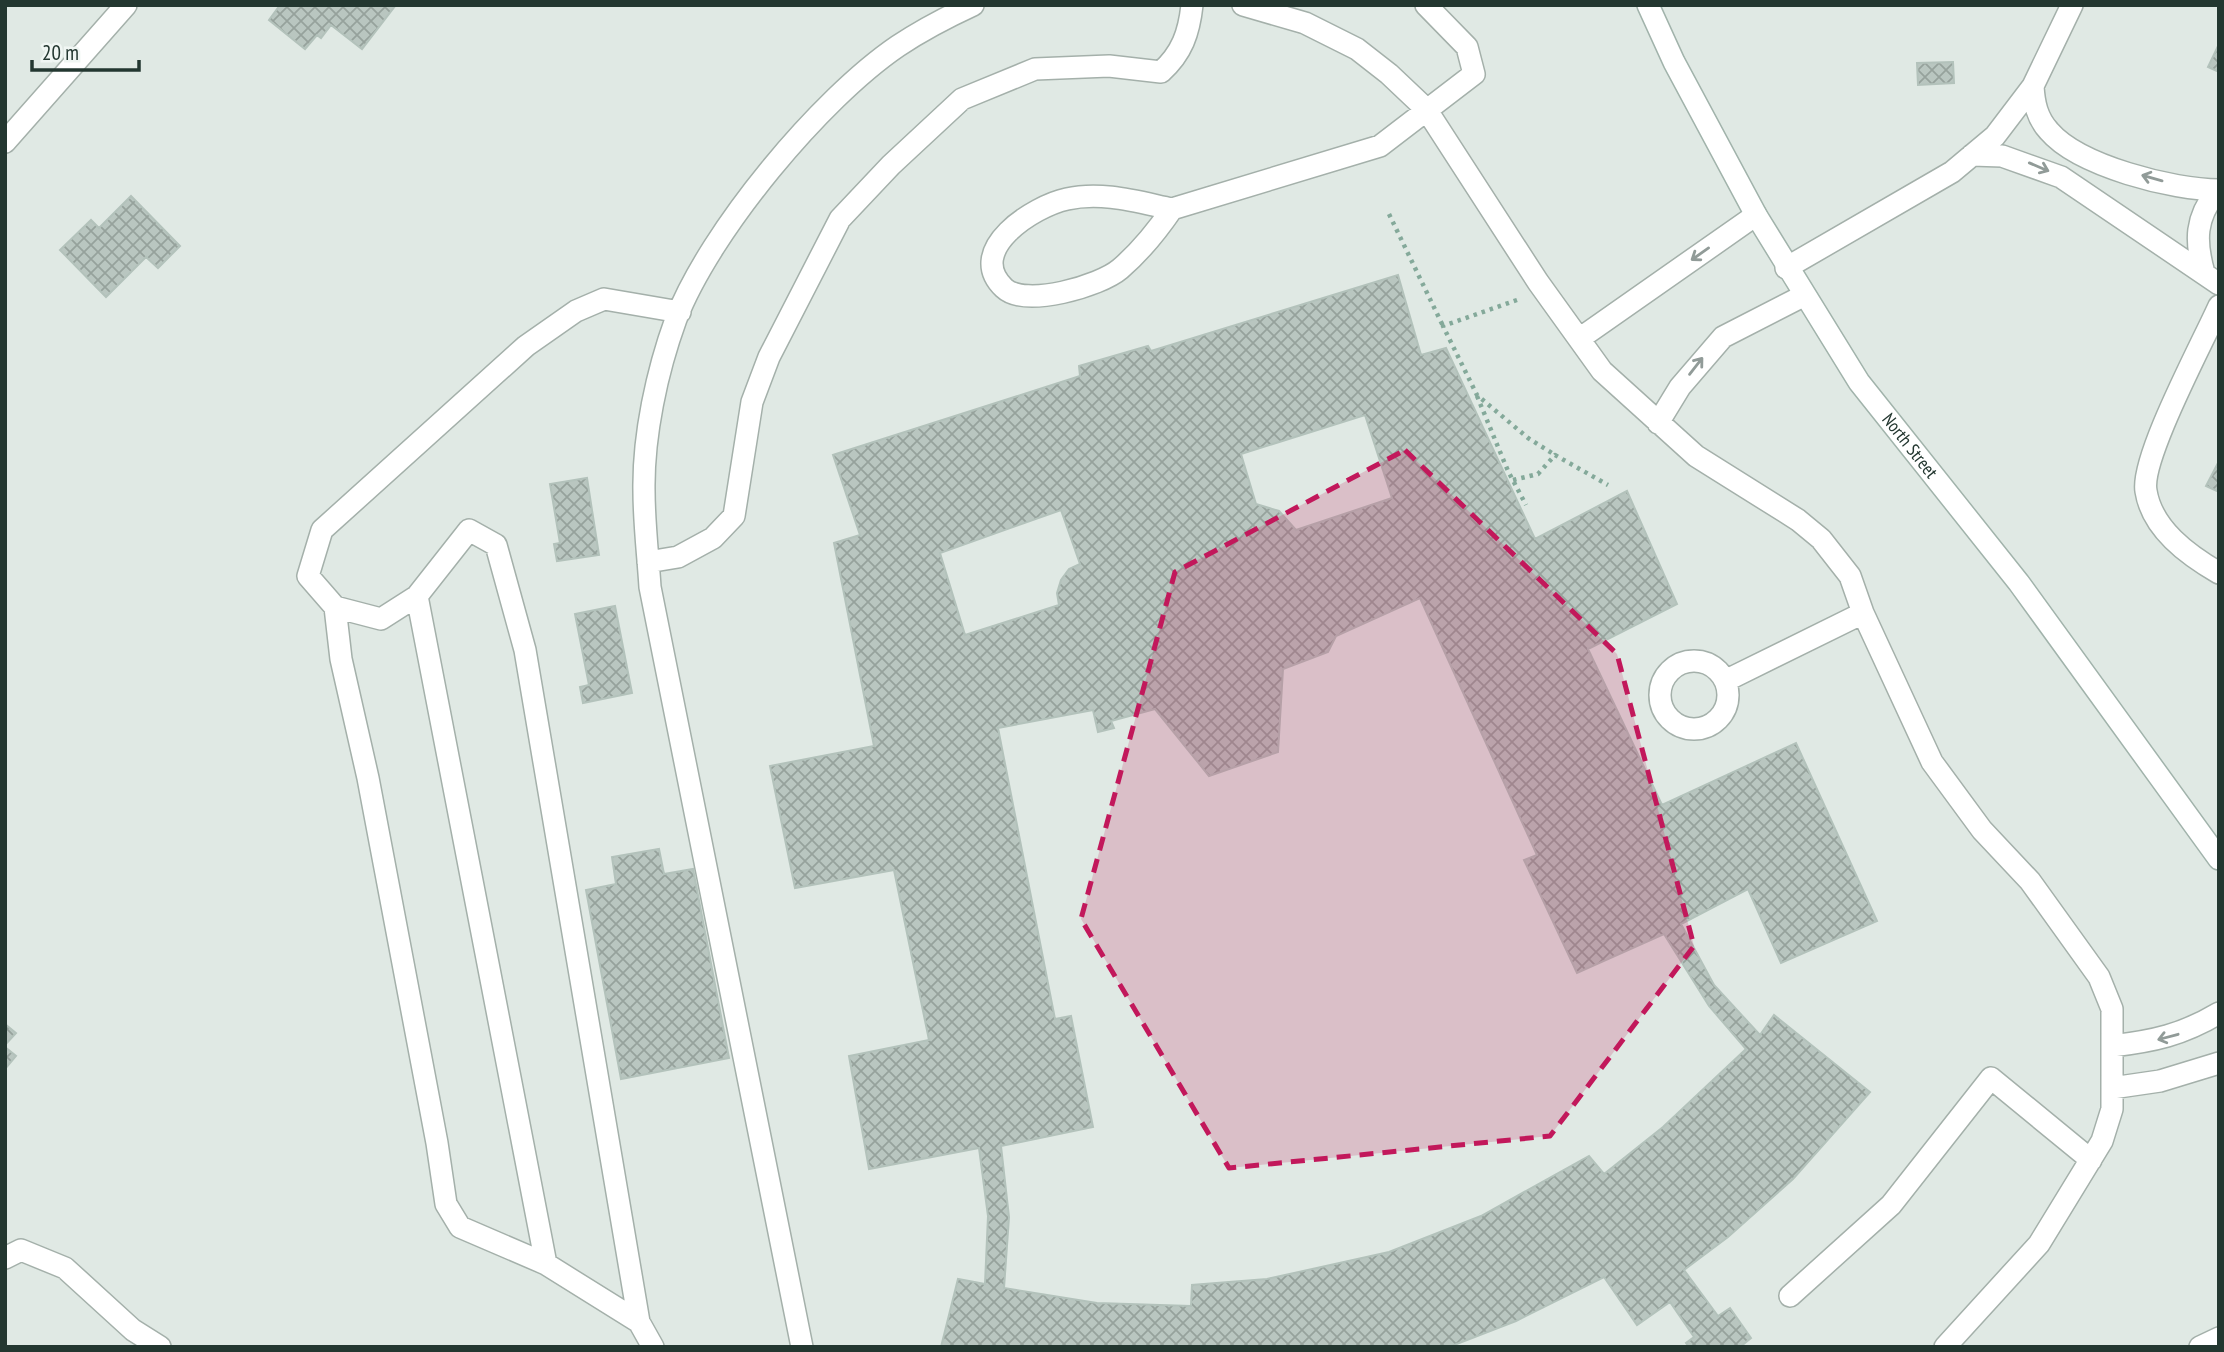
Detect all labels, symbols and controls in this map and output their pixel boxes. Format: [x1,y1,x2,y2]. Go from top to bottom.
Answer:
scale bar [32,28,138,72]
text: 20 m [42,39,79,66]
one-way arrow [2028,162,2049,175]
one-way arrow [2141,171,2163,184]
one-way arrow [1691,247,1710,261]
one-way arrow [1688,358,1703,376]
street label: North Street [1877,408,1943,483]
one-way arrow [2157,1031,2179,1044]

